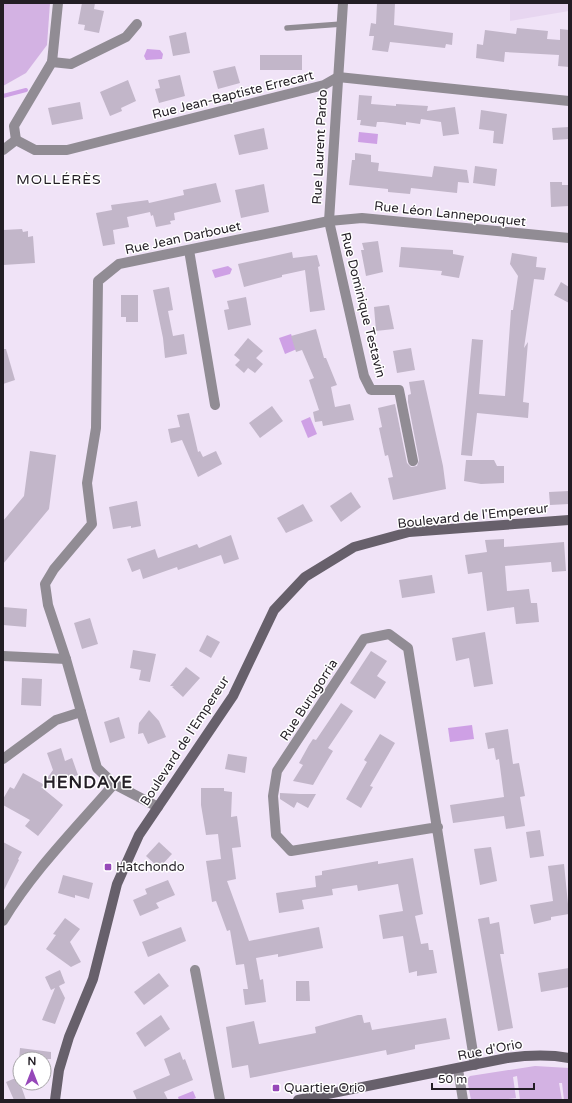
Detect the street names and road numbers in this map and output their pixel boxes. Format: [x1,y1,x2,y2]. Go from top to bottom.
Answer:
street label: Rue Jean-Baptiste Errecart [151,67,315,123]
street label: Rue Laurent Pardo [309,89,331,205]
street label: Rue Léon Lannepouquet [373,198,527,230]
street label: Rue Jean Darbouet [124,218,242,258]
street label: Rue Dominique Testavin [337,231,389,379]
street label: Boulevard de l'Empereur [397,500,549,532]
street label: Rue Burugorria [277,656,341,744]
street label: Boulevard de l'Empereur [137,673,233,809]
street label: Rue d'Orio [456,1036,524,1064]

